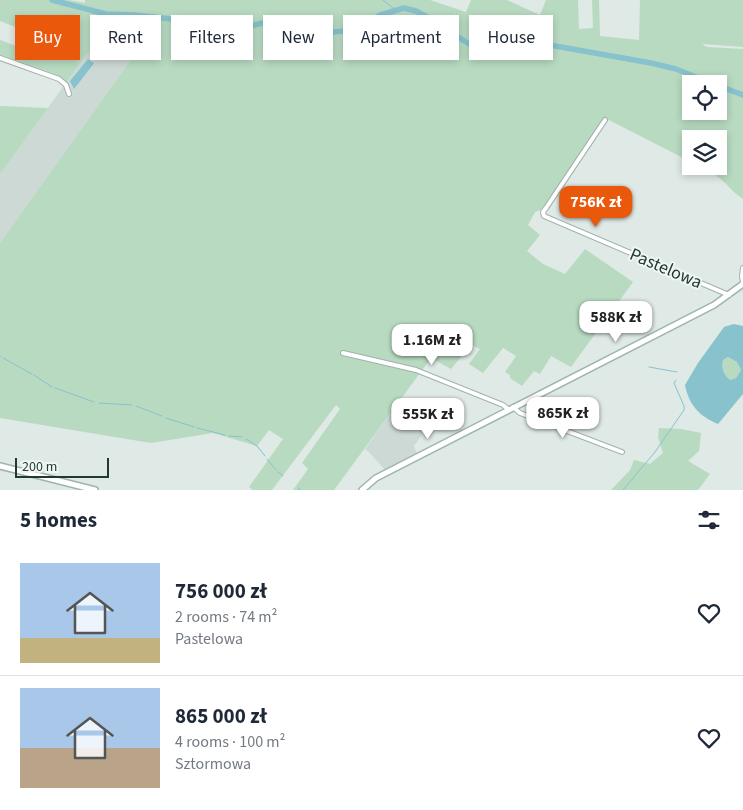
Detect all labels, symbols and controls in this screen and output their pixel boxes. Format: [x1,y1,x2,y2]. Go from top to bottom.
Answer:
chip: Buy [15,15,80,60]
chip: Rent [90,15,161,60]
chip: Filters [171,15,253,60]
chip: New [263,15,333,60]
chip: Apartment [343,15,459,60]
chip: House [469,15,553,60]
map controls [682,75,727,175]
button: locate [682,75,727,120]
button: layers [682,130,727,175]
pin: 756K zł [550,186,642,228]
text: 756K zł [570,191,622,213]
street label: Pastelowa [626,242,706,295]
pin: 588K zł [570,300,662,343]
text: 588K zł [590,306,642,328]
pin: 1.16M zł [380,324,484,366]
text: 1.16M zł [403,329,461,351]
pin: 865K zł [517,396,609,439]
pin: 555K zł [382,398,474,440]
text: 865K zł [537,402,589,424]
text: 555K zł [402,403,454,425]
scale bar [15,455,109,478]
text: 200 m [22,457,57,477]
text: 5 homes [20,505,97,535]
icon: filters [695,506,723,534]
text: 756 000 zł [175,576,267,606]
icon: home [60,583,120,643]
icon: heart [695,599,723,627]
text: 2 rooms · 74 m² [175,606,277,628]
text: Pastelowa [175,628,243,650]
text: 865 000 zł [175,701,267,731]
icon: home [60,708,120,768]
icon: heart [695,724,723,752]
text: 4 rooms · 100 m² [175,731,285,753]
text: Sztormowa [175,753,251,775]

